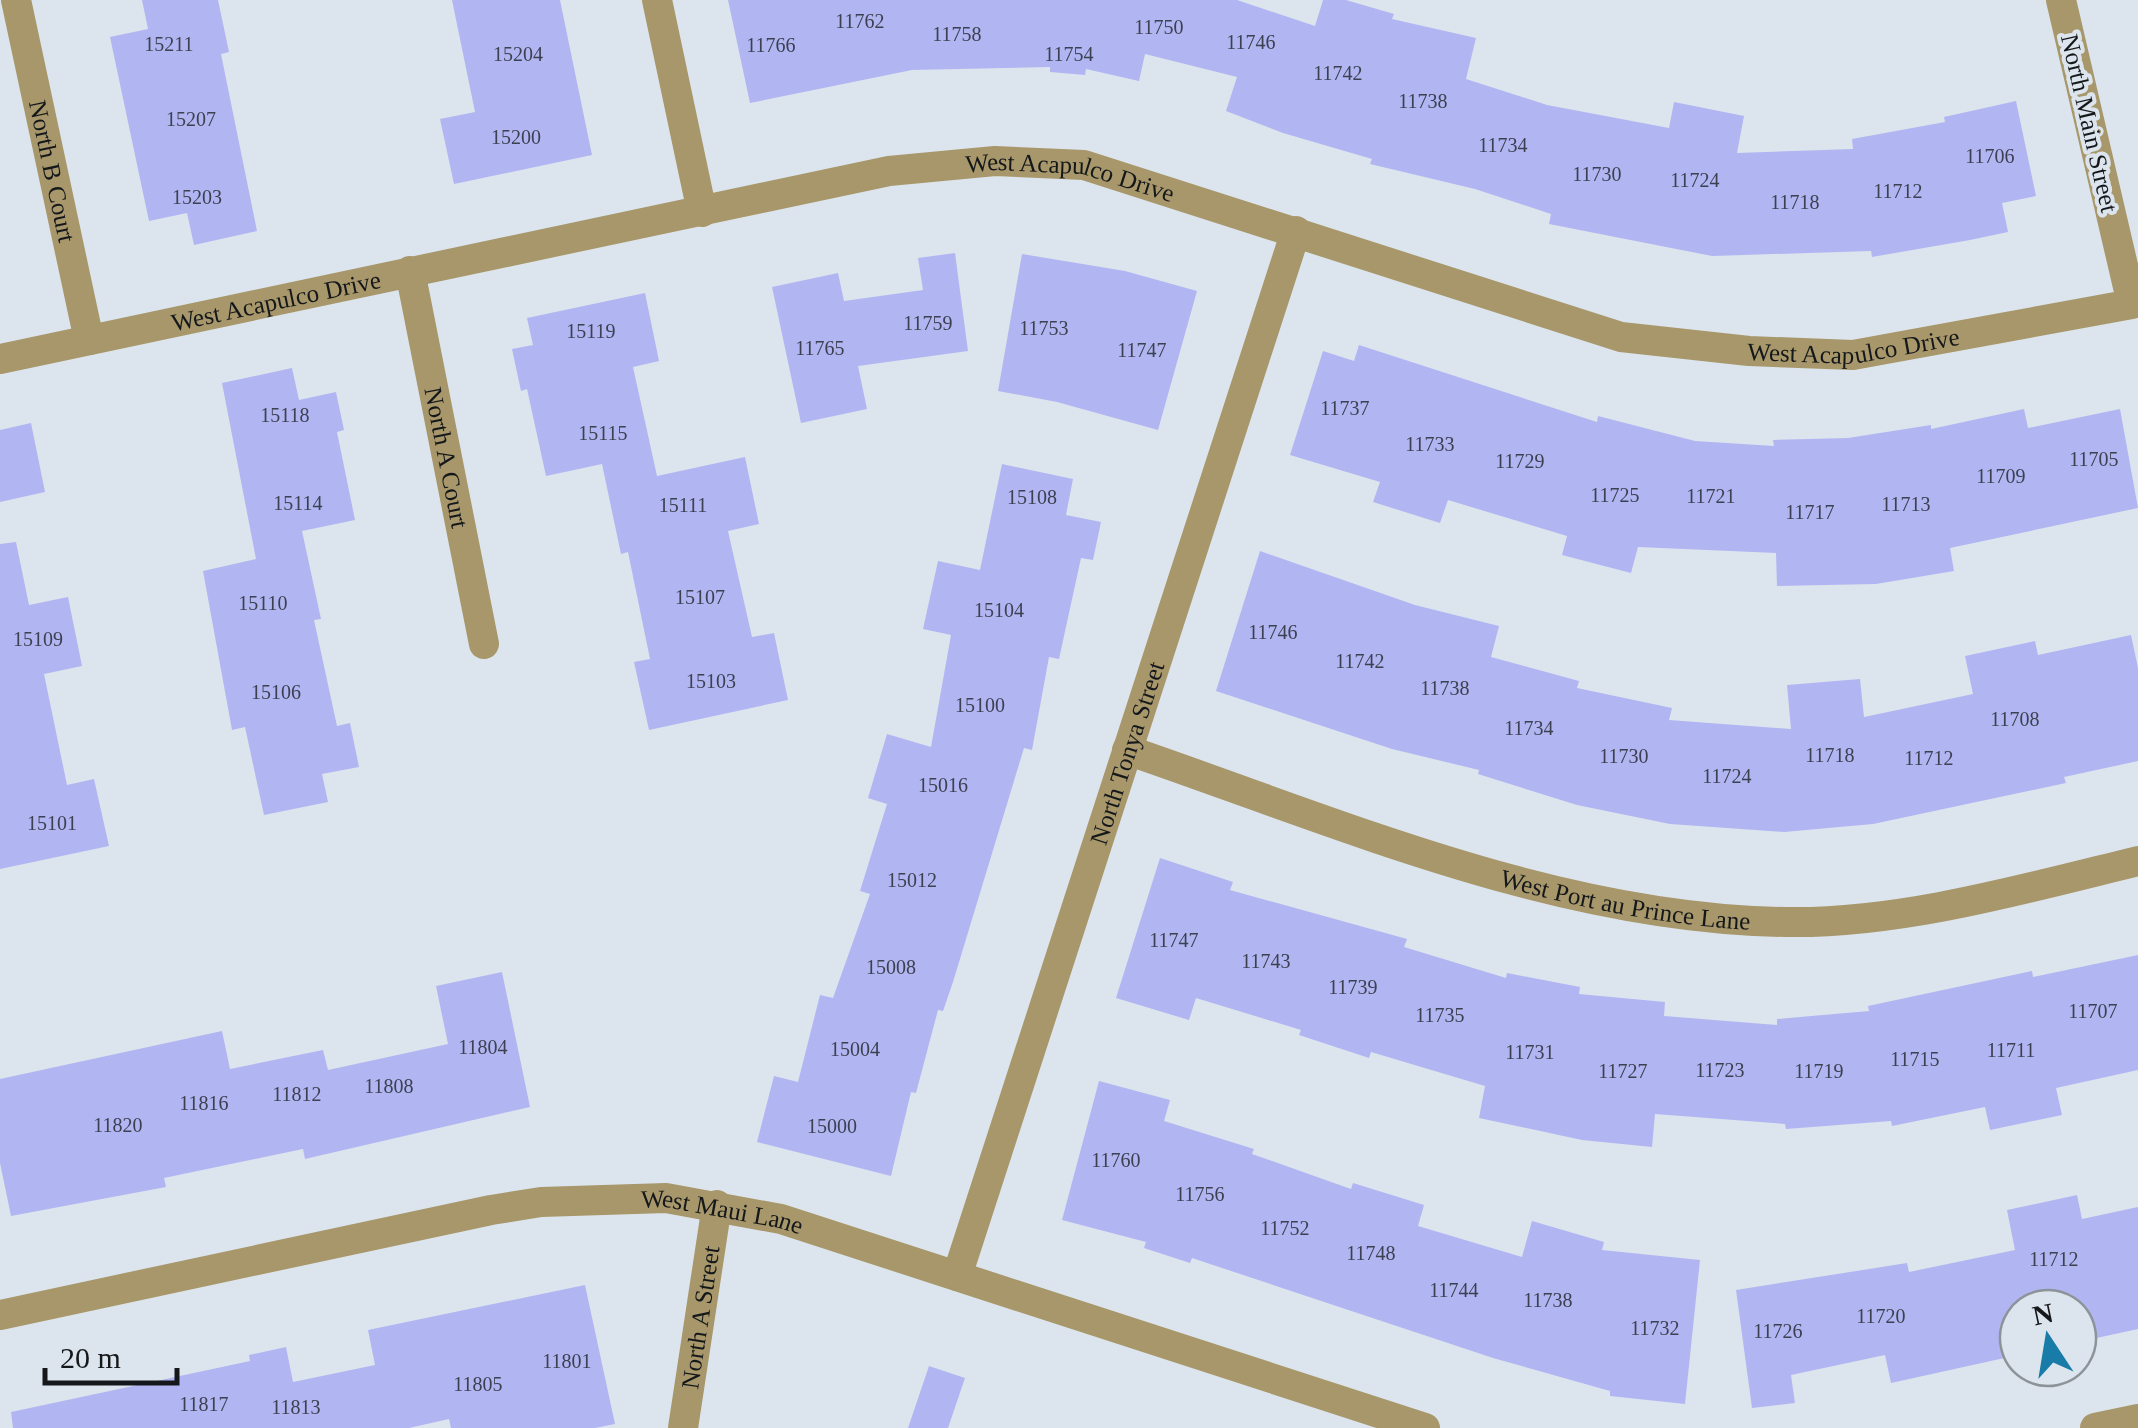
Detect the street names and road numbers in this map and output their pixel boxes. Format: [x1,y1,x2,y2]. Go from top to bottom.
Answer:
street label: North Main Street [2056,31,2123,215]
street label: North B Court [24,98,81,245]
street label: West Acapulco Drive [964,148,1178,207]
street label: West Acapulco Drive [169,266,383,336]
street label: West Acapulco Drive [1747,323,1961,369]
street label: North A Court [419,385,474,530]
street label: North Tonya Street [1085,658,1169,848]
street label: West Port au Prince Lane [1498,864,1751,935]
street label: West Maui Lane [640,1185,807,1239]
street label: North A Street [676,1244,725,1391]

